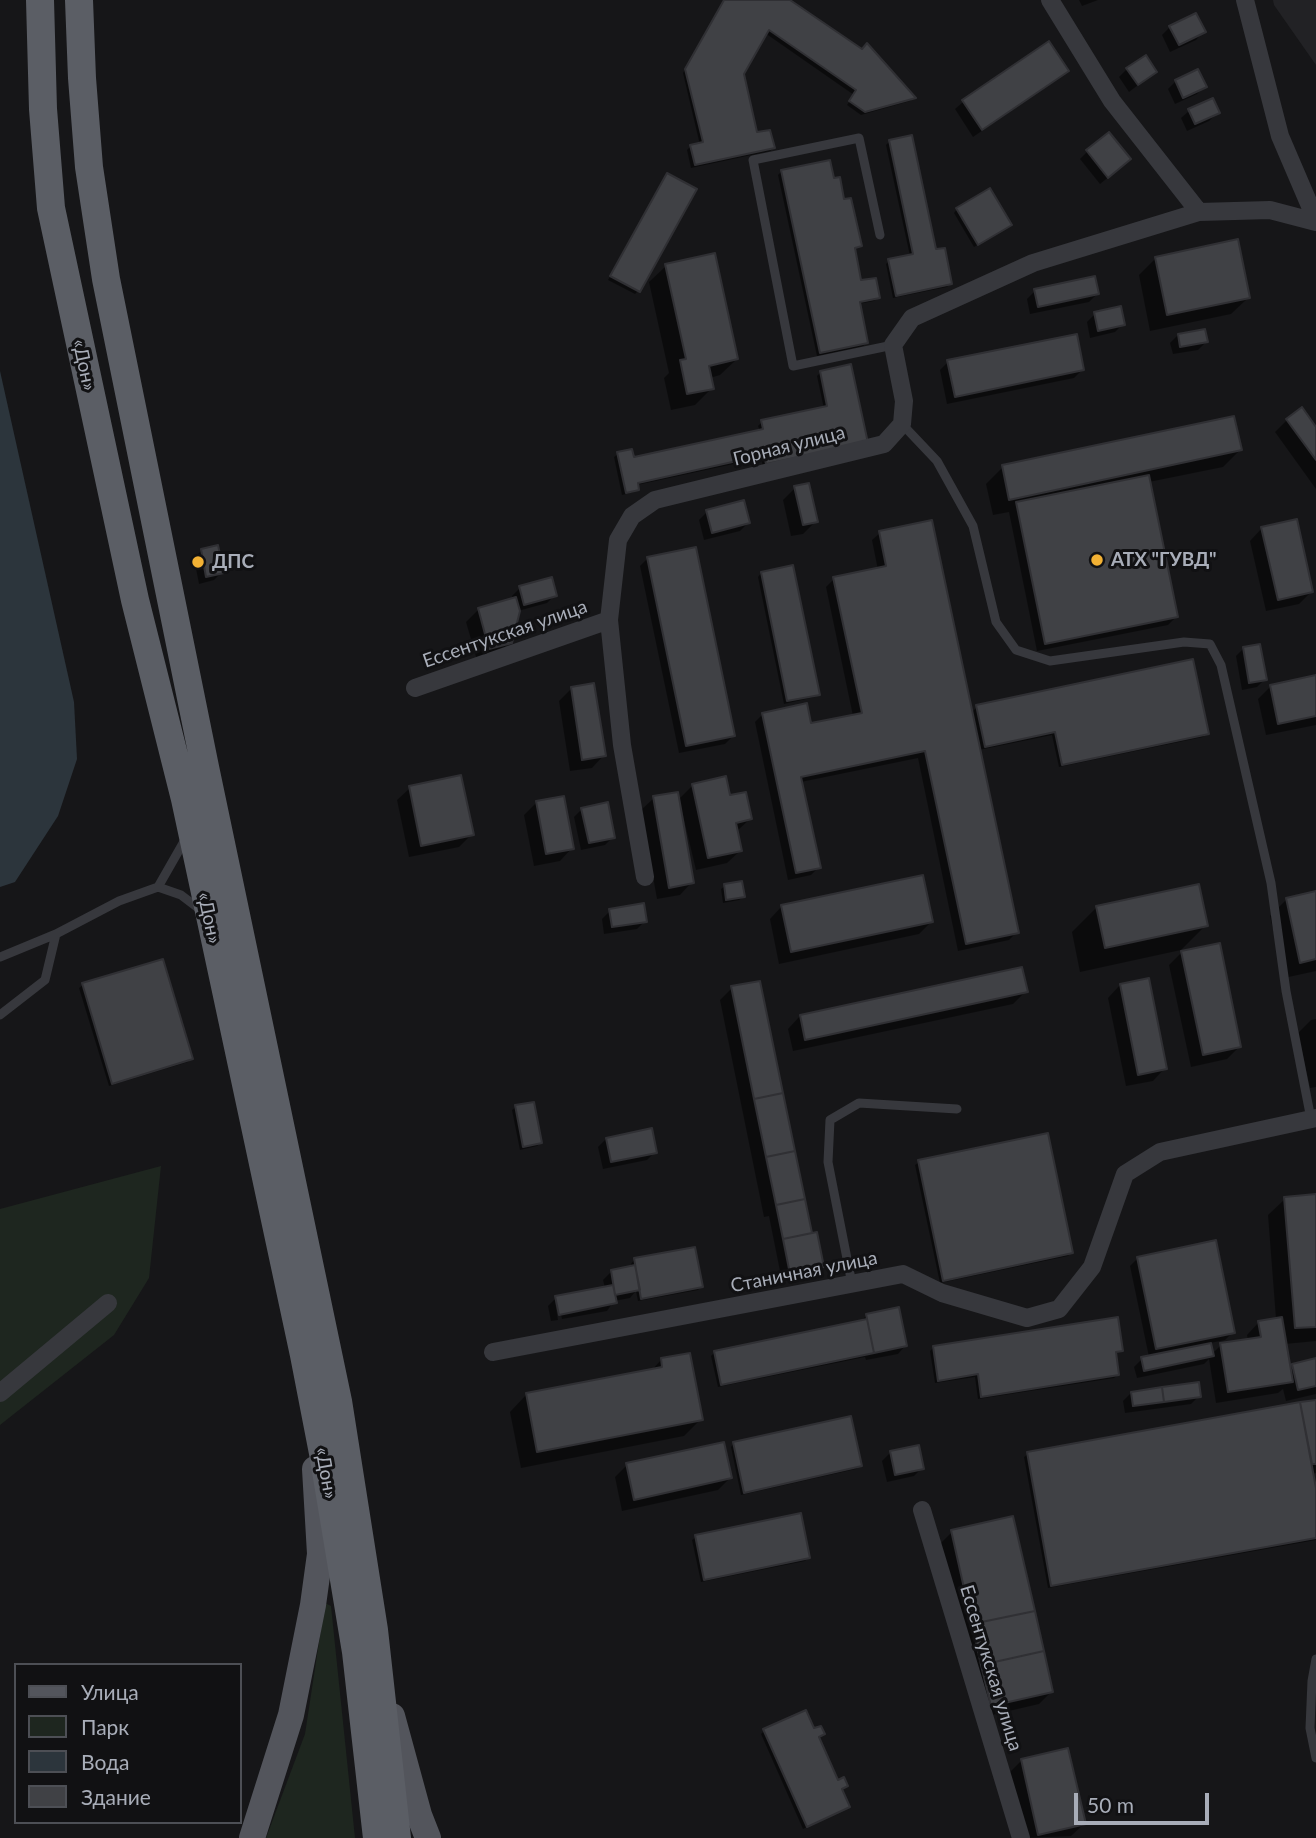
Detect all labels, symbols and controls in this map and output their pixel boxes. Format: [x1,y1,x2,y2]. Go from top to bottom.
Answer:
street label: «Дон» [67,337,101,393]
street label: Горная улица [731,421,847,471]
place label: АТХ "ГУВД" [1111,549,1217,571]
place label: ДПС [212,551,254,573]
marker: АТХ "ГУВД" [1089,552,1105,568]
marker: ДПС [190,554,206,570]
street label: Ессентукская улица [420,595,590,673]
street label: «Дон» [192,890,226,946]
street label: Станичная улица [729,1247,879,1297]
street label: «Дон» [310,1445,342,1501]
street label: Ессентукская улица [955,1582,1027,1754]
legend [14,1663,242,1824]
text: Улица [81,1679,139,1704]
text: Парк [81,1714,129,1739]
text: Вода [81,1749,129,1774]
scale bar [1078,1778,1213,1822]
text: Здание [81,1784,151,1809]
text: 50 m [1087,1792,1134,1817]

